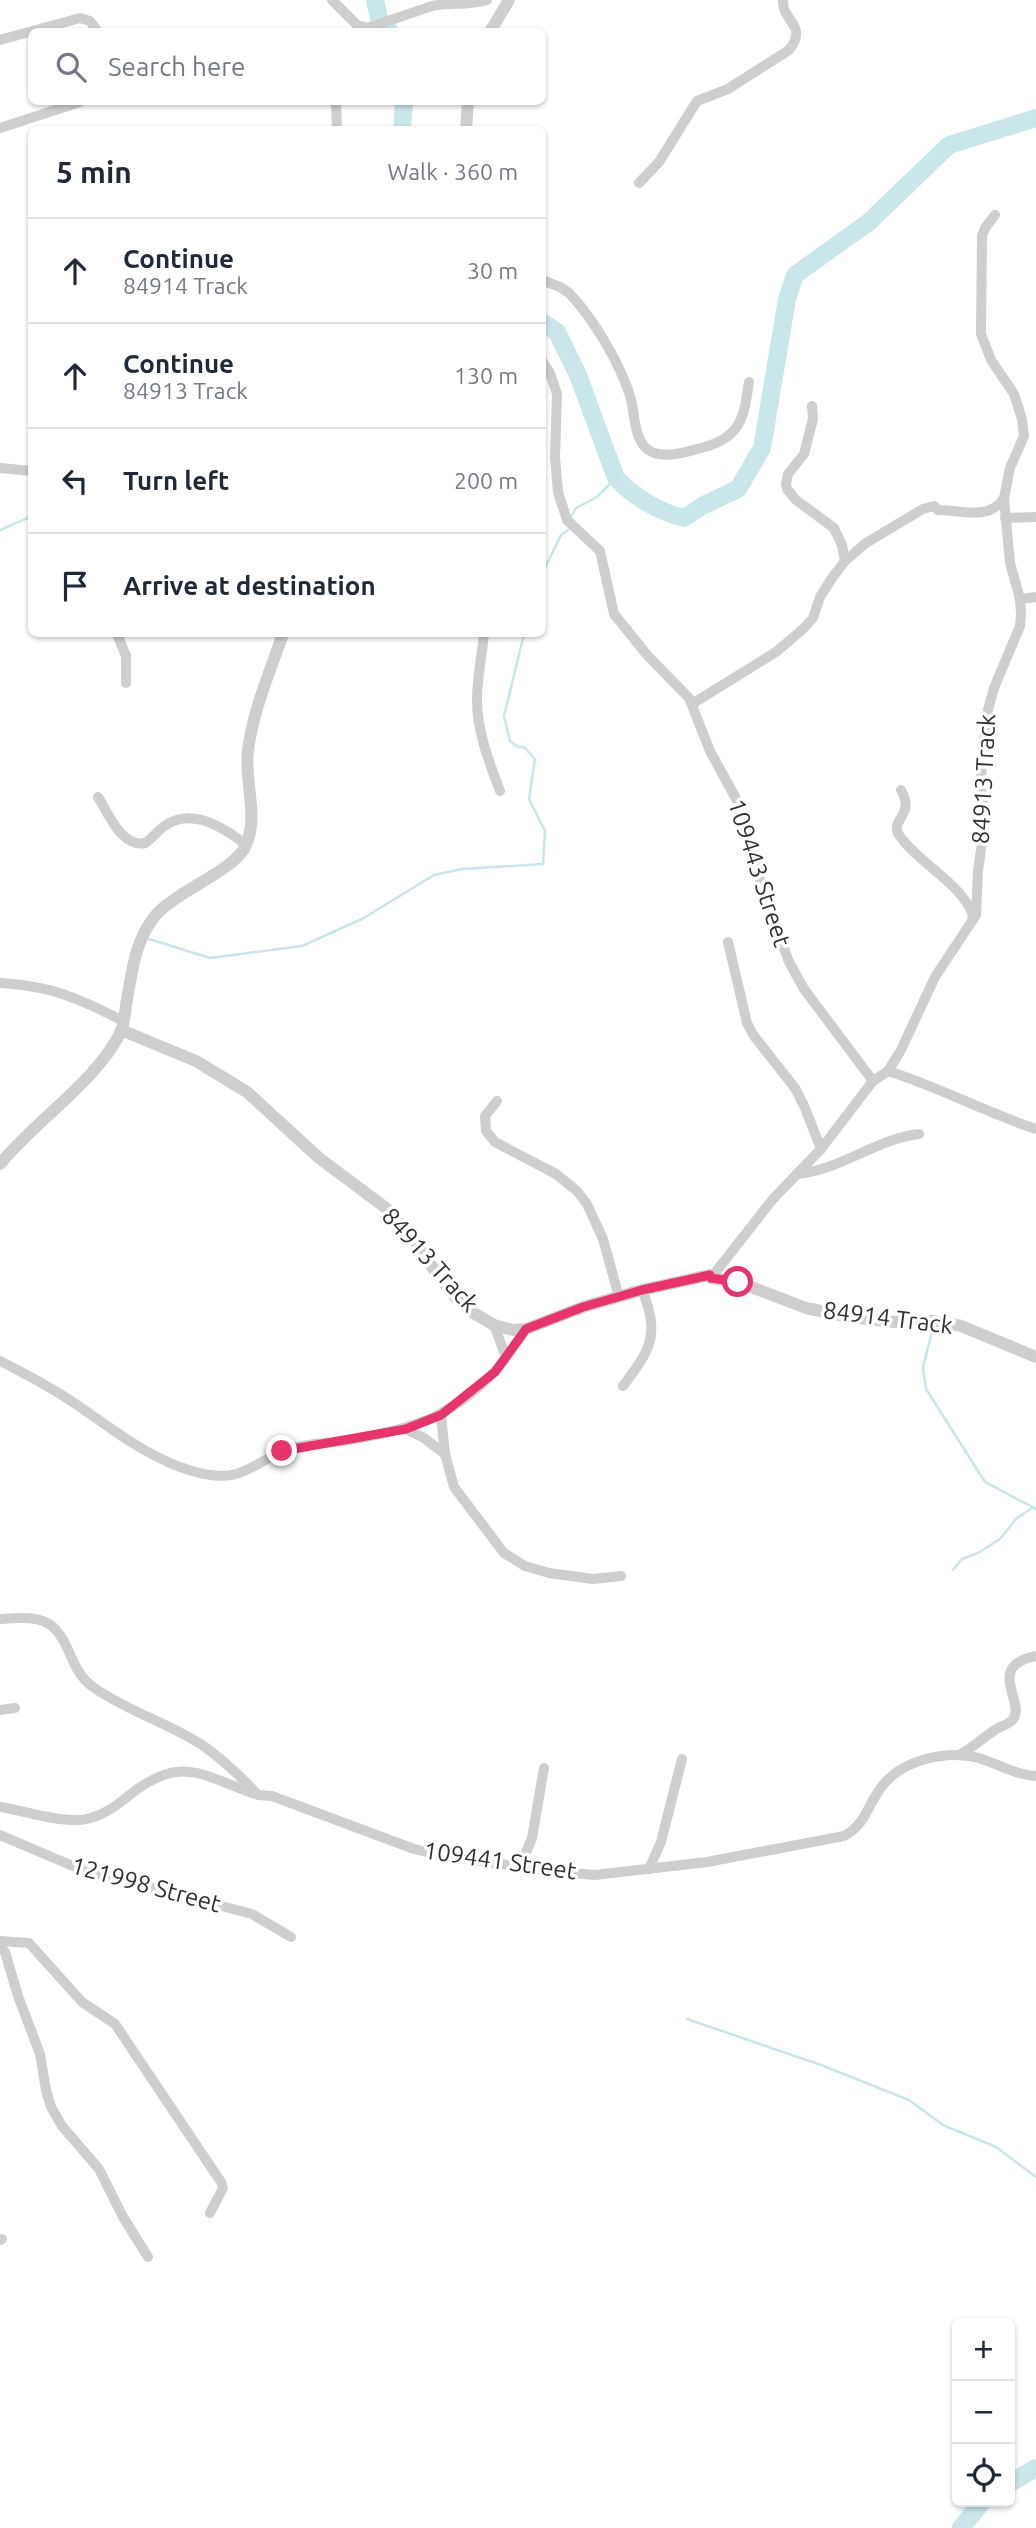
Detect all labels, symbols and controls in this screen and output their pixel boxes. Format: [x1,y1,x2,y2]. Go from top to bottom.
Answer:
search box [28,28,546,105]
icon: search [52,48,90,86]
text: Search here [108,52,245,81]
text: 5 min [56,155,132,189]
text: Walk · 360 m [387,159,518,184]
text: Continue [123,244,234,273]
icon: ahead [56,252,94,290]
text: 30 m [467,258,518,283]
text: 84914 Track [123,273,248,298]
text: Continue [123,349,234,378]
icon: ahead [56,357,94,395]
text: 130 m [454,363,518,388]
text: 84913 Track [123,378,248,403]
icon: left [56,462,94,500]
text: Turn left [123,466,229,495]
text: 200 m [454,468,518,493]
icon: arrive [56,567,94,605]
text: Arrive at destination [123,571,376,600]
street label: 84913 Track [967,713,1000,845]
street label: 109443 Street [723,796,796,951]
street label: 84913 Track [377,1202,484,1317]
route start [722,1266,753,1297]
street label: 84914 Track [822,1296,954,1339]
route end [266,1435,297,1466]
street label: 109441 Street [422,1836,579,1885]
street label: 121998 Street [68,1852,224,1918]
map controls [952,2318,1015,2507]
button: + [952,2318,1015,2381]
button: − [952,2381,1015,2444]
button: locate [952,2444,1015,2507]

